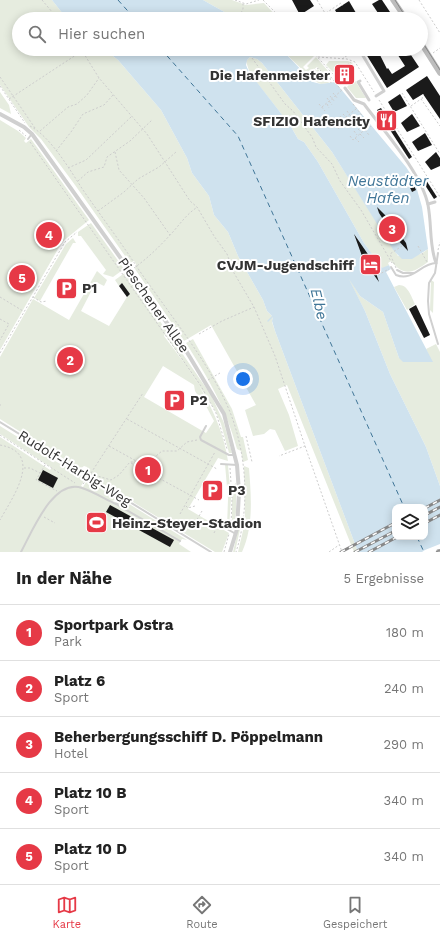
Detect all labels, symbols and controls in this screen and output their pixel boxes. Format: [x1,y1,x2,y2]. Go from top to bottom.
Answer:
search box [12,12,428,56]
icon: search [26,23,48,45]
text: Hier suchen [58,25,145,43]
building icon: Die Hafenmeister [332,62,358,88]
place label: Die Hafenmeister [210,67,330,83]
restaurant icon: SFIZIO Hafencity [373,108,399,134]
place label: SFIZIO Hafencity [253,113,370,129]
water label: Neustädter Hafen [348,172,430,207]
pin: 3 [379,214,405,244]
pin: 4 [36,220,62,250]
hotel icon: CVJM-Jugendschiff [357,252,383,278]
street label: Pieschener Allee [115,254,193,356]
place label: CVJM-Jugendschiff [217,257,355,273]
pin: 5 [9,263,35,293]
parking icon: P1 [54,275,80,301]
place label: P1 [82,280,97,296]
water label: Elbe [307,287,331,321]
pin: 2 [57,345,83,375]
your location [233,369,253,389]
parking icon: P2 [162,387,188,413]
place label: P2 [190,392,208,408]
street label: Rudolf-Harbig-Weg [16,427,135,510]
pin: 1 [135,455,161,485]
parking icon: P3 [200,477,226,503]
place label: P3 [228,482,246,498]
map controls [392,504,428,540]
button: layers [392,504,428,540]
sports icon: Heinz-Steyer-Stadion [83,510,109,536]
place label: Heinz-Steyer-Stadion [112,515,262,531]
text: In der Nähe [16,568,112,588]
text: 5 Ergebnisse [343,571,424,586]
text: Sportpark Ostra [54,616,173,634]
text: 1 [26,625,32,640]
text: 180 m [386,625,424,640]
text: Park [54,634,82,649]
text: Platz 6 [54,672,105,690]
text: 2 [25,681,33,696]
text: 240 m [384,681,424,696]
text: Sport [54,690,89,705]
text: Beherbergungsschiff D. Pöppelmann [54,728,323,746]
text: 3 [25,737,33,752]
text: 290 m [383,737,424,752]
text: Hotel [54,746,88,761]
text: Platz 10 B [54,784,127,802]
text: 4 [25,793,33,808]
text: 340 m [384,793,424,808]
text: Sport [54,802,89,817]
text: Platz 10 D [54,840,127,858]
text: 5 [25,849,33,864]
text: 340 m [384,849,424,864]
text: Sport [54,858,89,873]
tab: Karte [53,894,81,931]
tab: Route [186,894,218,931]
tab: Gespeichert [323,894,387,931]

